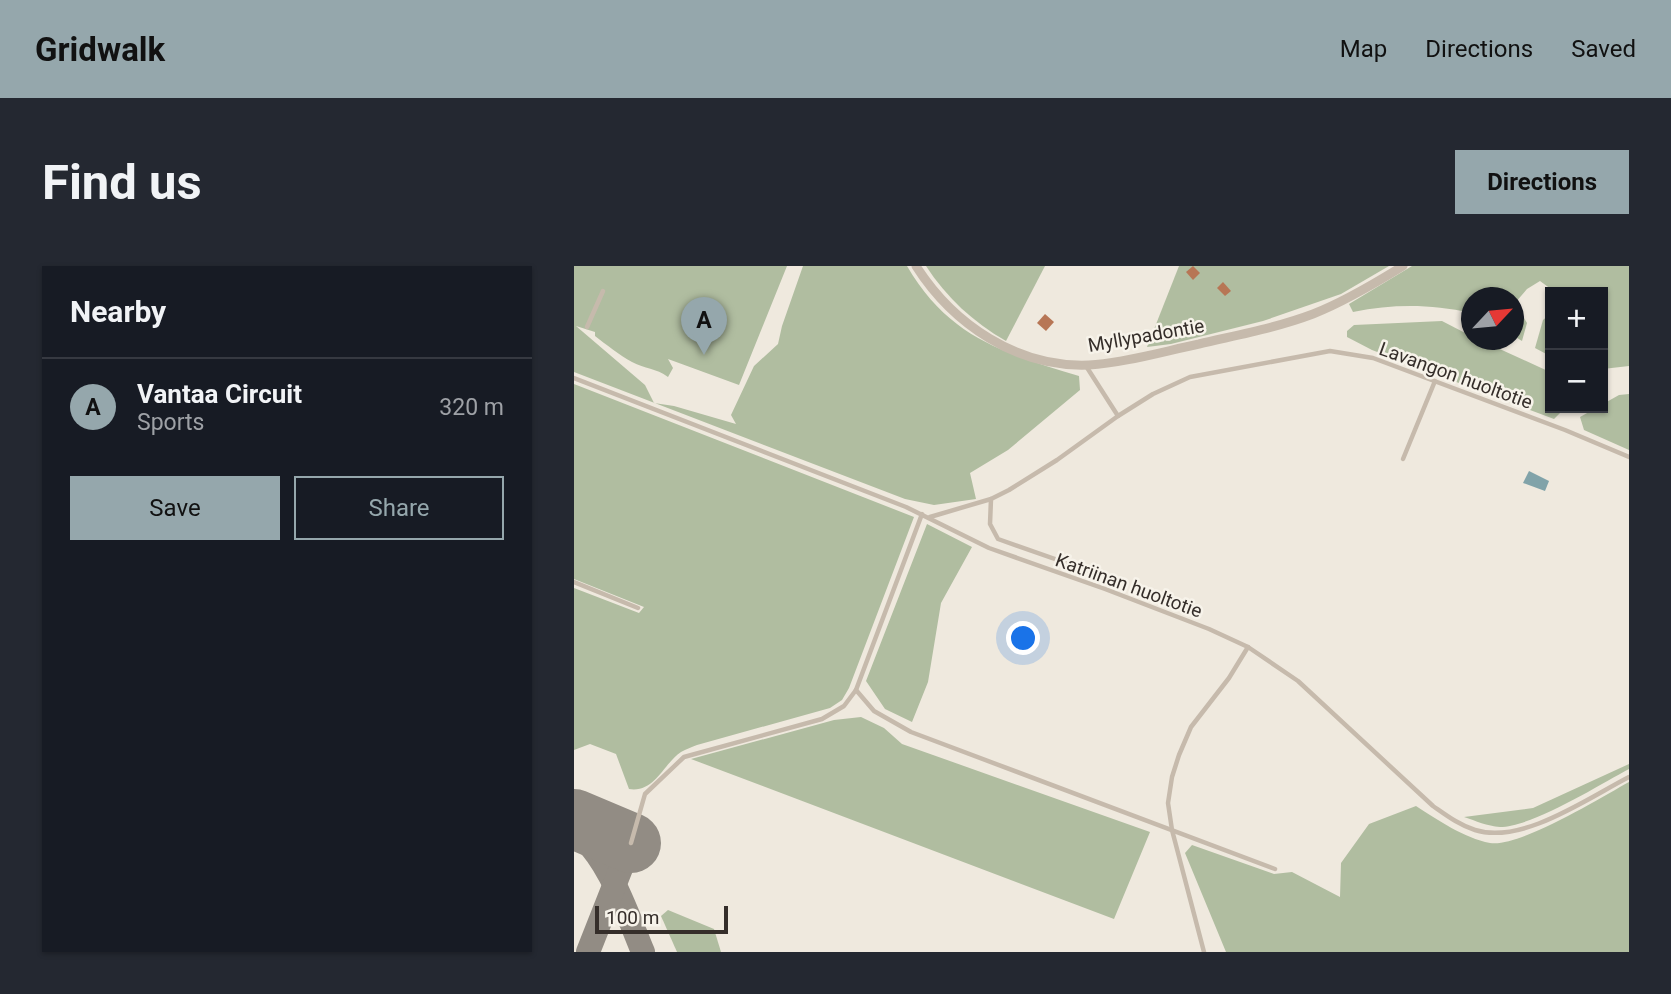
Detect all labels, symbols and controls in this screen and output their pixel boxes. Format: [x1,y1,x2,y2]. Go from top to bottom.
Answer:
text: Gridwalk [35,30,165,69]
text: Map [1340,35,1387,63]
text: Directions [1425,35,1533,63]
text: Saved [1571,35,1636,63]
button: Directions [1455,150,1629,214]
text: Find us [42,154,202,211]
north arrow [1461,287,1524,350]
map controls [1545,287,1608,413]
button: + [1545,287,1608,350]
text: Nearby [70,294,166,329]
pin: A [681,297,727,355]
street label: Myllypadontie [1086,314,1206,357]
street label: Lavangon huoltotie [1376,337,1536,414]
button: − [1545,350,1608,413]
text: Vantaa Circuit [137,379,302,409]
text: A [85,394,101,421]
text: 320 m [439,394,504,421]
text: Sports [137,409,204,436]
button: Save [70,476,280,540]
button: Share [294,476,504,540]
street label: Katriinan huoltotie [1052,548,1205,623]
your location [1006,621,1040,655]
scale bar [595,903,728,935]
text: 100 m [606,906,659,929]

